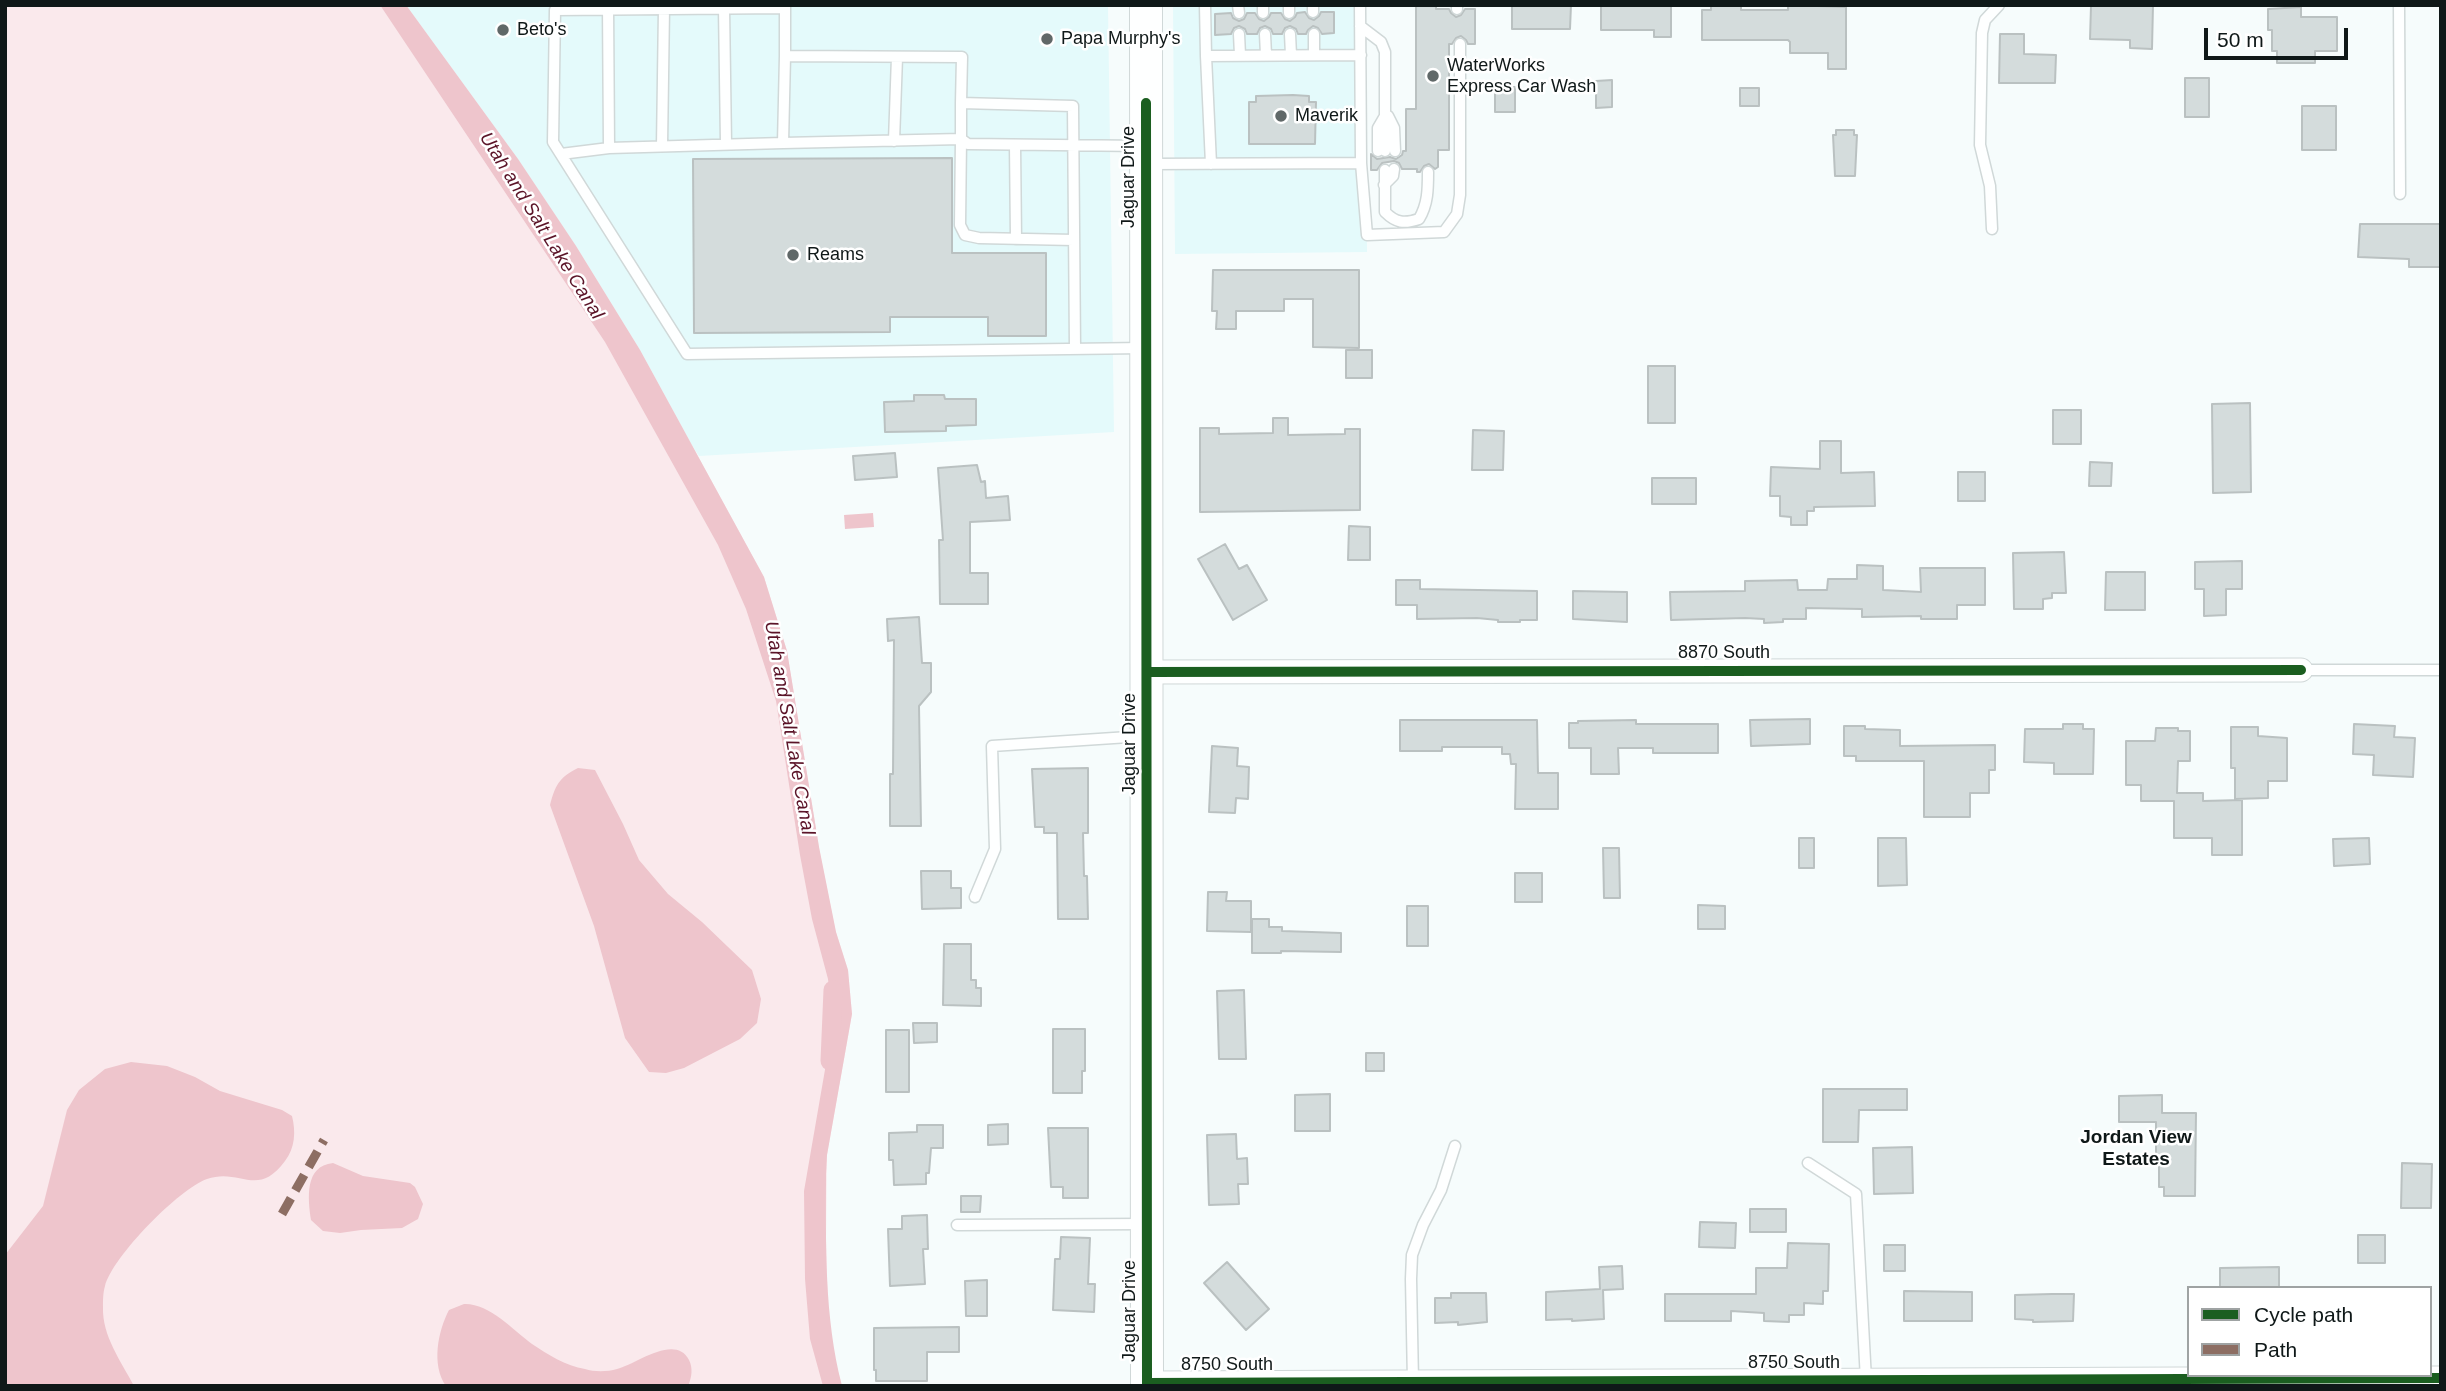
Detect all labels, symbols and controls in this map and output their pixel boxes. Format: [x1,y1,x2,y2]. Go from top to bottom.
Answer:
scale bar [2208,14,2352,58]
place label: Beto's [517,19,566,41]
marker: Beto's [495,22,511,38]
place label: Papa Murphy's [1061,28,1180,50]
text: 50 m [2217,28,2264,51]
marker: Papa Murphy's [1039,31,1055,47]
place label: WaterWorks Express Car Wash [1447,55,1596,98]
marker: WaterWorks Express Car Wash [1425,68,1441,84]
place label: Maverik [1295,105,1358,127]
marker: Maverik [1273,108,1289,124]
street label: Jaguar Drive [1118,126,1140,228]
water label: Utah and Salt Lake Canal [474,128,608,324]
place label: Reams [807,244,864,266]
marker: Reams [785,247,801,263]
water label: Utah and Salt Lake Canal [759,619,819,837]
street label: 8870 South [1678,642,1770,664]
street label: Jaguar Drive [1119,693,1141,795]
district label: Jordan View Estates [2080,1127,2192,1171]
street label: Jaguar Drive [1119,1260,1141,1362]
legend [2187,1286,2432,1377]
text: Cycle path [2254,1303,2353,1326]
text: Path [2254,1338,2297,1361]
street label: 8750 South [1748,1352,1840,1374]
street label: 8750 South [1181,1354,1273,1376]

